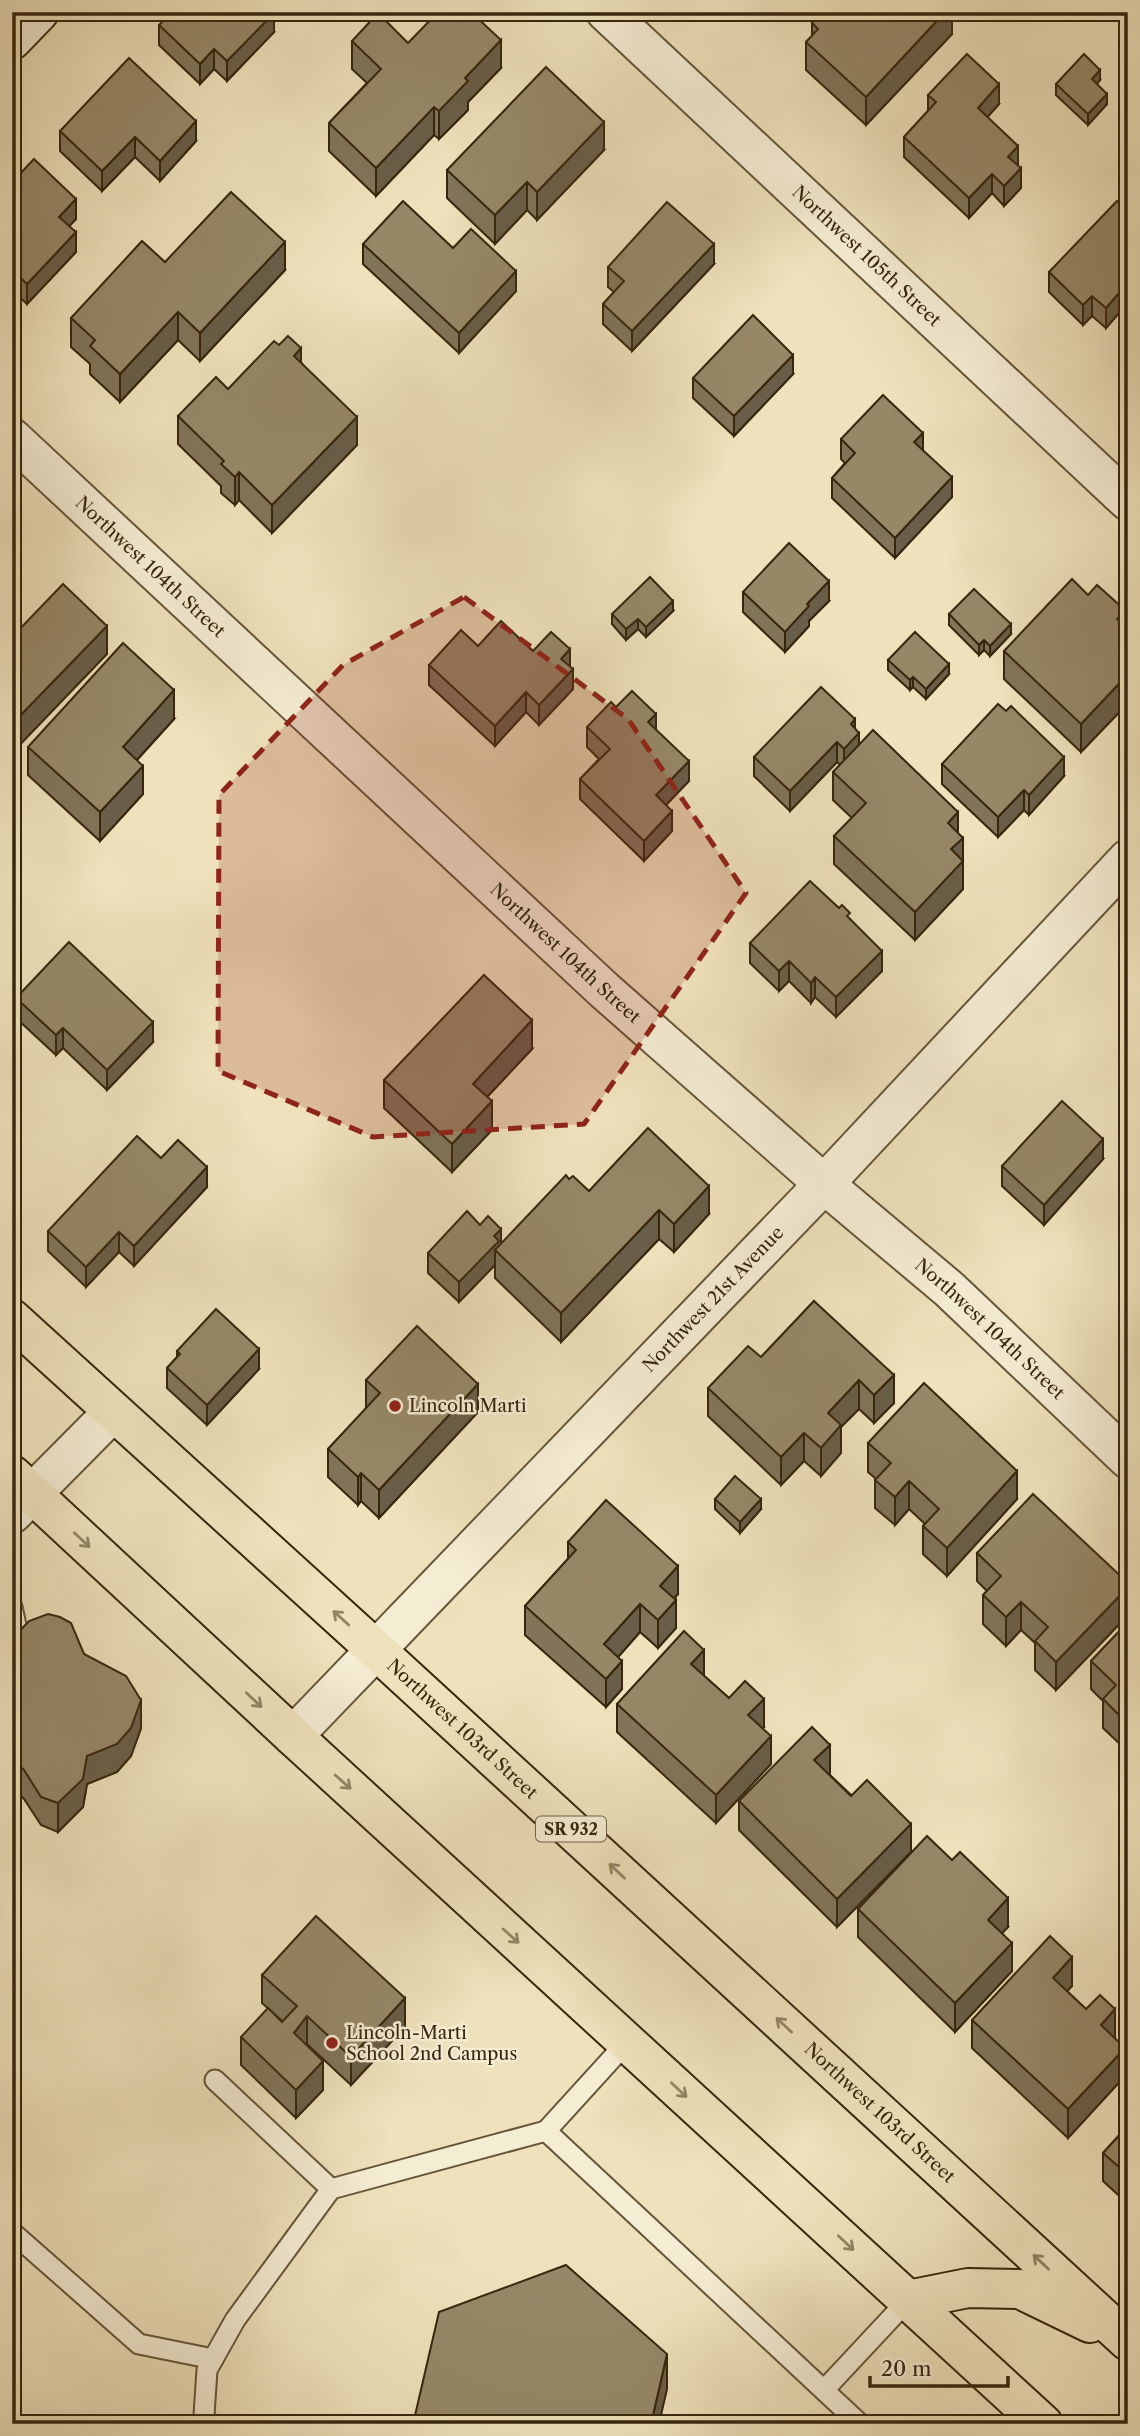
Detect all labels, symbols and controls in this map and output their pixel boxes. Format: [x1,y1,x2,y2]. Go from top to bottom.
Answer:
street label: Northwest 105th Street [787,181,946,332]
street label: Northwest 104th Street [71,492,230,642]
street label: Northwest 104th Street [486,878,645,1028]
street label: Northwest 21st Avenue [638,1222,788,1377]
street label: Northwest 104th Street [910,1254,1070,1404]
place label: Lincoln Marti [409,1395,527,1417]
marker: Lincoln Marti [387,1398,403,1414]
one-way arrow [73,1532,91,1548]
one-way arrow [333,1609,350,1626]
street label: Northwest 103rd Street [382,1654,543,1804]
one-way arrow [245,1691,262,1708]
one-way arrow [334,1774,352,1790]
road number: SR 932 [536,1816,606,1842]
one-way arrow [608,1863,626,1879]
one-way arrow [502,1928,520,1944]
one-way arrow [775,2017,793,2033]
place label: Lincoln-Marti School 2nd Campus [346,2022,517,2065]
marker: Lincoln-Marti School 2nd Campus [324,2035,340,2051]
street label: Northwest 103rd Street [800,2038,960,2188]
one-way arrow [670,2081,687,2098]
one-way arrow [837,2235,854,2252]
one-way arrow [1032,2254,1050,2270]
scale bar [870,2345,1009,2389]
text: 20 m [881,2356,932,2381]

